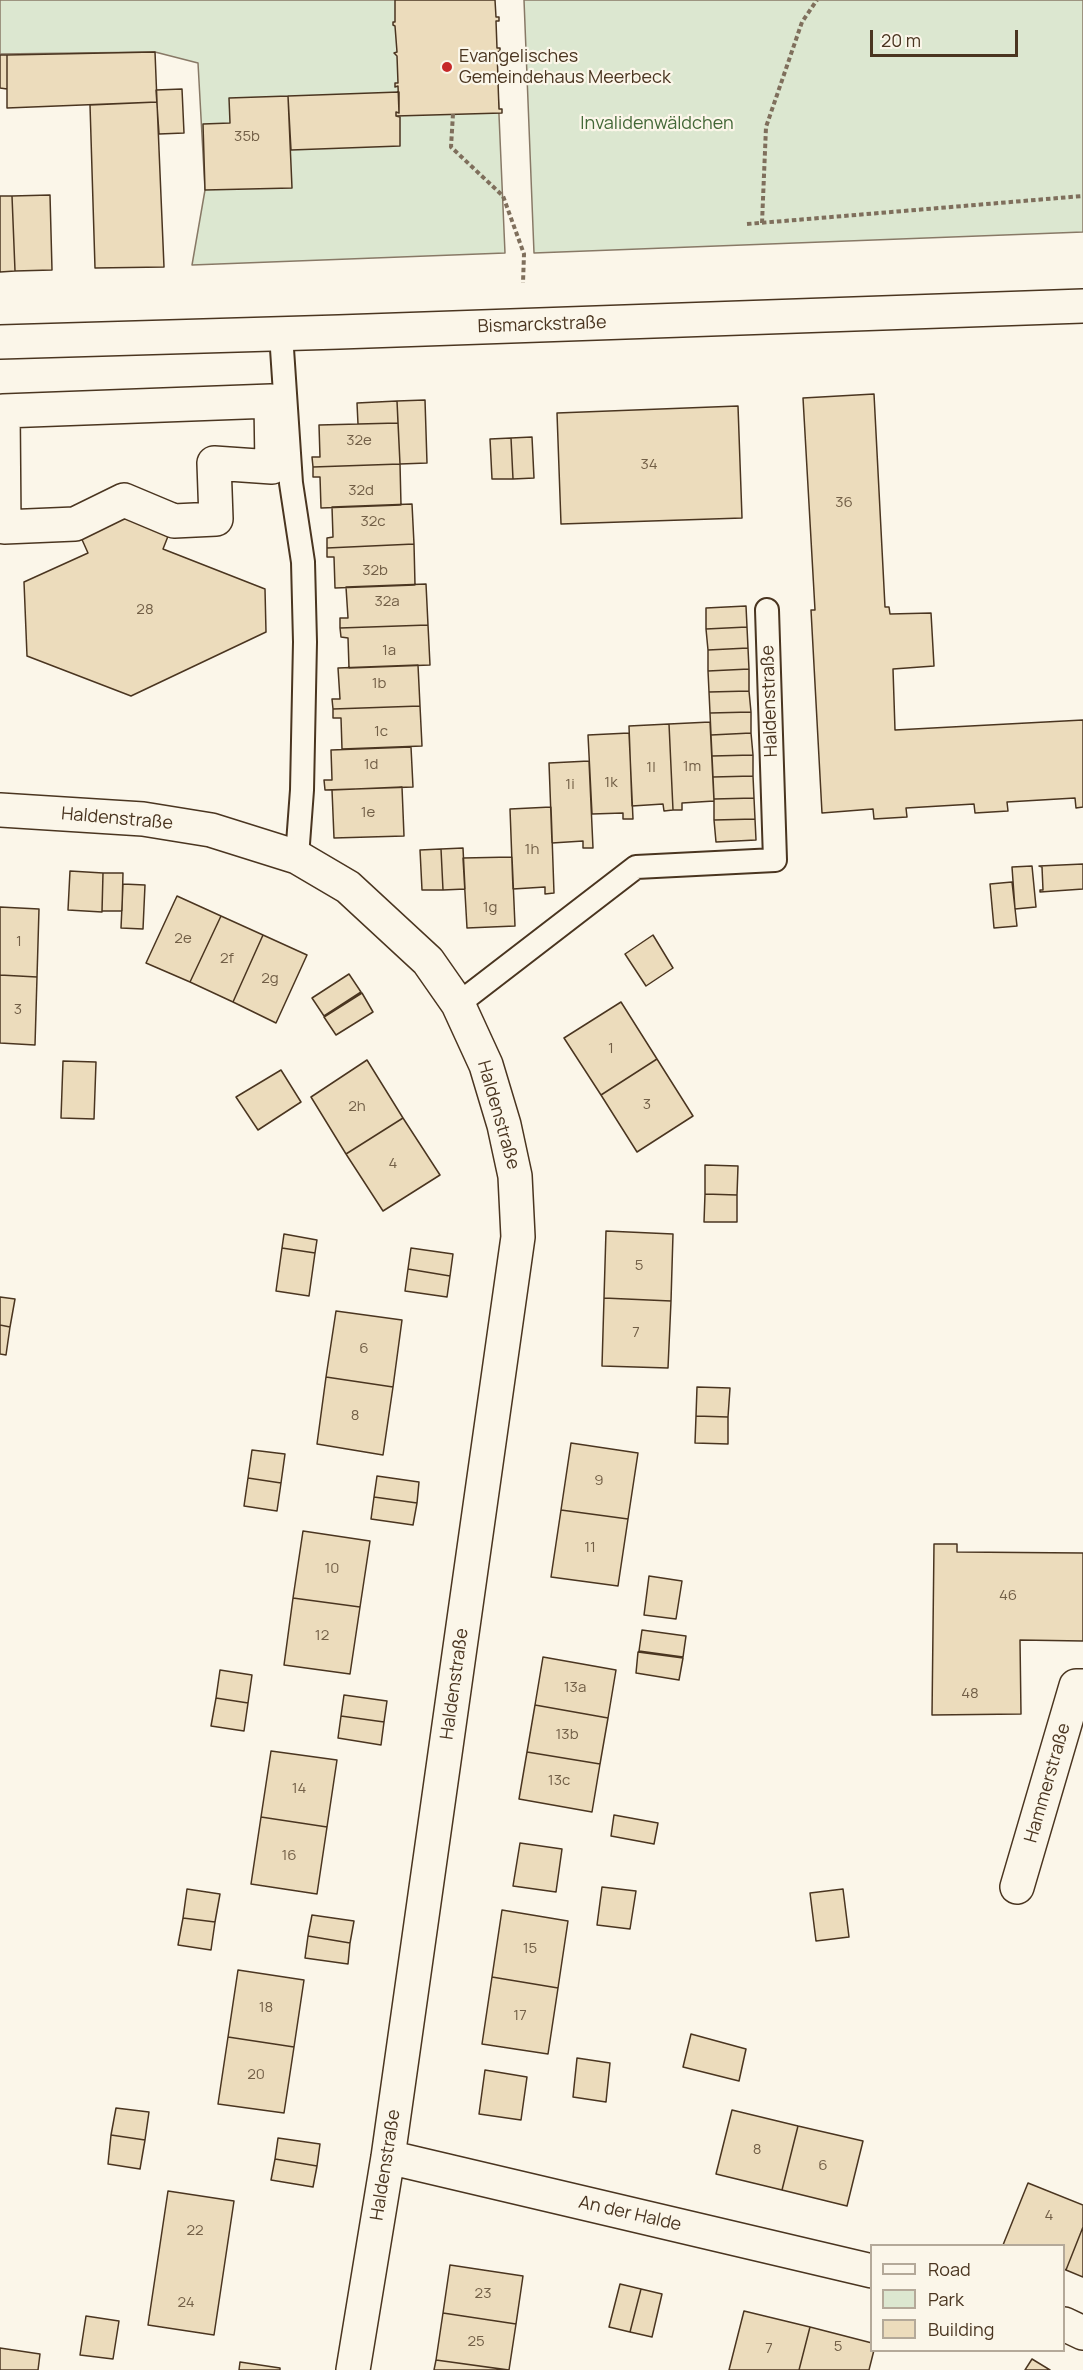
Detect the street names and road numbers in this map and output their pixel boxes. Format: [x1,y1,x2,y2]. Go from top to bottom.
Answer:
street label: Bismarckstraße [477,312,607,338]
street label: Haldenstraße [757,645,783,757]
street label: Haldenstraße [60,803,174,835]
street label: Haldenstraße [472,1058,524,1172]
street label: Haldenstraße [436,1627,474,1741]
street label: Hammerstraße [1021,1721,1075,1845]
street label: Haldenstraße [367,2108,405,2222]
street label: An der Halde [577,2192,683,2236]

